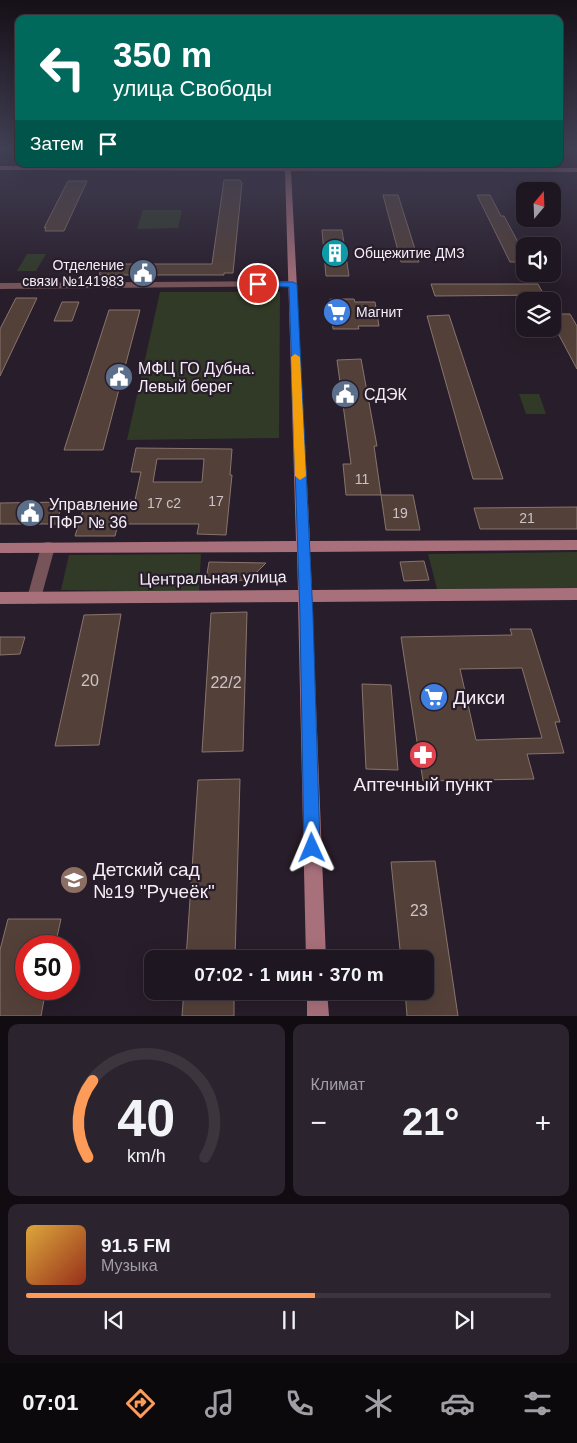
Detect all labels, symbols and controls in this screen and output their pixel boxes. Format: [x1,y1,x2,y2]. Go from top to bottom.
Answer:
icon: left [30,35,95,100]
text: 350 m [113,35,212,74]
text: улица Свободы [113,76,272,101]
icon: arrive [94,130,122,158]
text: Затем [30,133,84,154]
north arrow [516,182,561,228]
map controls [516,182,561,337]
button: sound [516,237,561,282]
building icon: Общежитие ДМЗ [320,238,350,268]
place label: Общежитие ДМЗ [354,245,465,261]
place label: Отделение связи №141983 [22,257,124,289]
public building icon: Отделение связи №141983 [128,258,158,288]
pin [237,263,279,305]
icon: arrive [244,270,272,298]
button: layers [516,292,561,337]
supermarket icon: Магнит [322,297,352,327]
place label: Магнит [356,304,403,320]
place label: МФЦ ГО Дубна. Левый берег [138,360,255,395]
public building icon: МФЦ ГО Дубна. Левый берег [104,362,134,392]
public building icon: СДЭК [330,379,360,409]
place label: СДЭК [364,386,408,403]
house number: 11 [355,471,369,487]
house number: 17 [208,493,224,509]
house number: 17 с2 [147,495,181,511]
place label: Управление ПФР № 36 [49,496,138,531]
public building icon: Управление ПФР № 36 [15,498,45,528]
house number: 19 [392,505,408,521]
house number: 21 [519,510,535,526]
street label: Центральная улица [139,568,287,588]
house number: 20 [81,672,99,689]
house number: 22/2 [210,674,242,691]
supermarket icon: Дикси [419,682,449,712]
place label: Дикси [453,687,505,708]
pharmacy icon: Аптечный пункт [408,740,438,770]
place label: Аптечный пункт [354,774,493,795]
position arrow [285,821,337,873]
place label: Детский сад №19 "Ручеёк" [93,859,215,902]
school or university icon: Детский сад №19 "Ручеёк" [59,865,89,895]
house number: 23 [410,902,428,919]
speed limit sign: 50 [15,935,80,1000]
text: 07:02 · 1 мин · 370 m [194,964,384,985]
text: Климат [311,1076,365,1093]
text: 40 [117,1089,175,1147]
text: 21° [402,1101,459,1143]
text: − [311,1107,327,1138]
text: + [535,1107,551,1138]
text: km/h [127,1146,166,1166]
text: 91.5 FM [101,1235,171,1256]
text: Музыка [101,1257,158,1274]
icon: previous [100,1306,128,1334]
icon: pause [275,1306,303,1334]
icon: next [450,1306,478,1334]
icon: directions [123,1386,158,1421]
icon: music [202,1386,237,1421]
icon: phone [282,1386,317,1421]
icon: climate [361,1386,396,1421]
icon: car [440,1386,475,1421]
icon: filters [520,1386,555,1421]
text: 07:01 [22,1390,78,1415]

